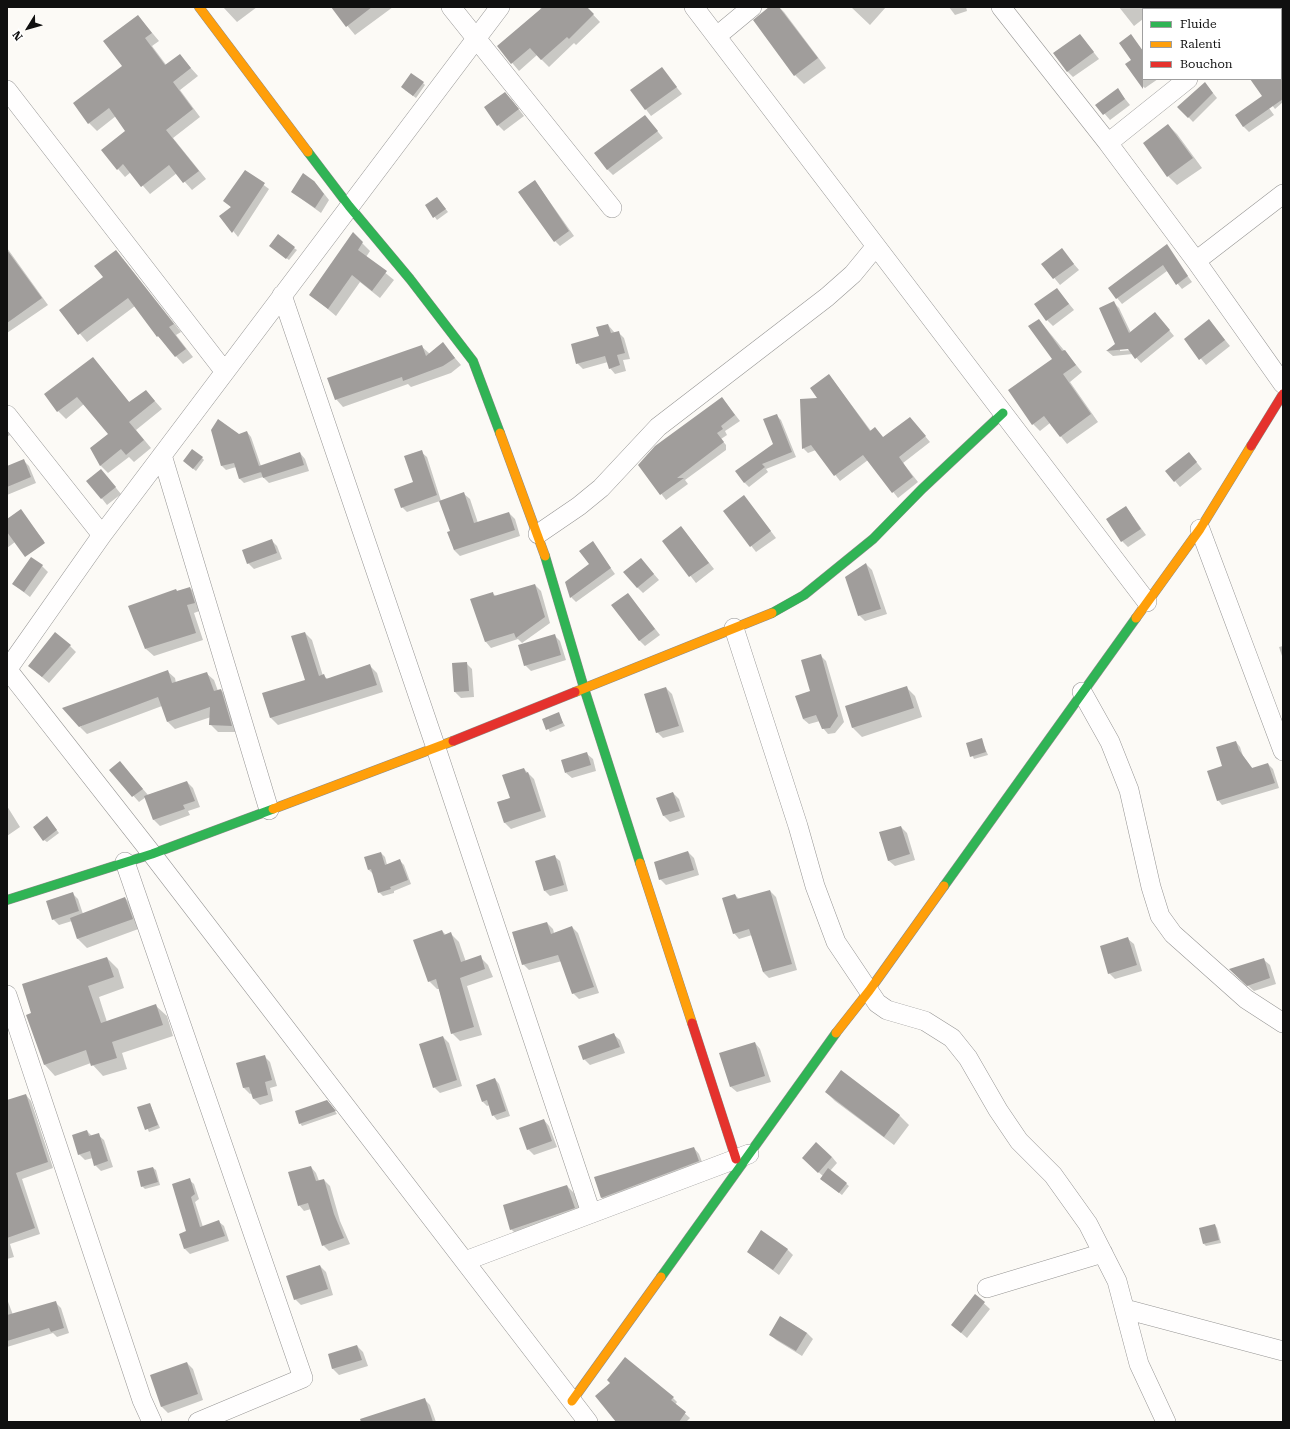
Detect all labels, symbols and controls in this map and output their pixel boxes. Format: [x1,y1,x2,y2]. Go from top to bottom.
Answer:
north arrow [8,8,48,48]
legend [1142,8,1282,80]
text: Fluide [1180,17,1217,31]
text: N [10,28,26,43]
text: Ralenti [1180,37,1221,51]
text: Bouchon [1180,57,1233,71]

